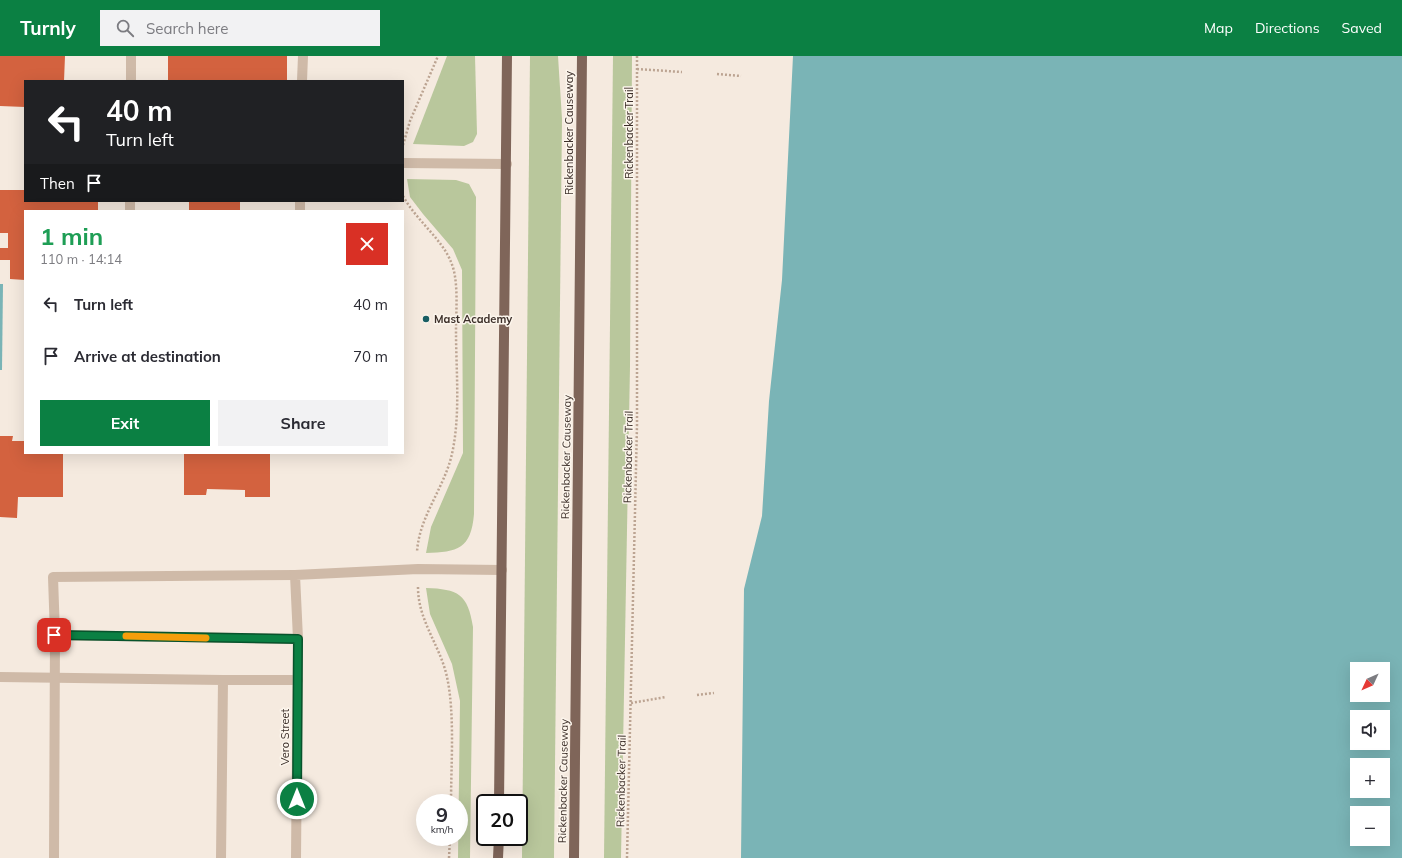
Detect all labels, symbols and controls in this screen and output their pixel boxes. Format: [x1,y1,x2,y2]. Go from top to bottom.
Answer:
search box [100,10,380,46]
text: Turnly [20,16,76,40]
icon: search [114,17,136,39]
text: Search here [146,19,228,38]
text: Map [1204,19,1233,37]
text: Directions [1255,19,1320,37]
text: Saved [1342,19,1382,37]
street label: Rickenbacker Causeway [562,71,576,195]
street label: Rickenbacker Trail [622,87,636,179]
text: 40 m [106,93,172,128]
icon: left [40,96,92,148]
text: Turn left [106,128,174,151]
icon: arrive [83,172,105,194]
text: Then [40,174,75,193]
text: 1 min [40,221,103,251]
button: close [346,223,388,265]
text: 110 m · 14:14 [40,251,122,267]
icon: left [40,293,62,315]
text: Turn left [74,295,133,314]
text: 40 m [353,295,388,314]
place label: Mast Academy [434,312,512,326]
marker: Mast Academy [421,314,431,324]
icon: arrive [40,345,62,367]
text: Arrive at destination [74,347,221,366]
text: 70 m [353,347,388,366]
street label: Rickenbacker Causeway [558,395,574,519]
button: Exit [40,400,210,446]
button: Share [218,400,388,446]
street label: Rickenbacker Trail [620,411,636,503]
pin [37,618,71,652]
icon: arrive [43,624,65,646]
north arrow [1350,662,1390,702]
map controls [1350,662,1390,846]
street label: Vero Street [278,709,292,765]
button: sound [1350,710,1390,750]
street label: Rickenbacker Causeway [555,719,571,843]
street label: Rickenbacker Trail [613,735,629,827]
button: + [1350,758,1390,798]
position arrow [276,778,318,820]
speed limit sign: 20 [476,794,528,846]
text: 9 [436,802,448,827]
button: − [1350,806,1390,846]
text: km/h [431,823,453,836]

